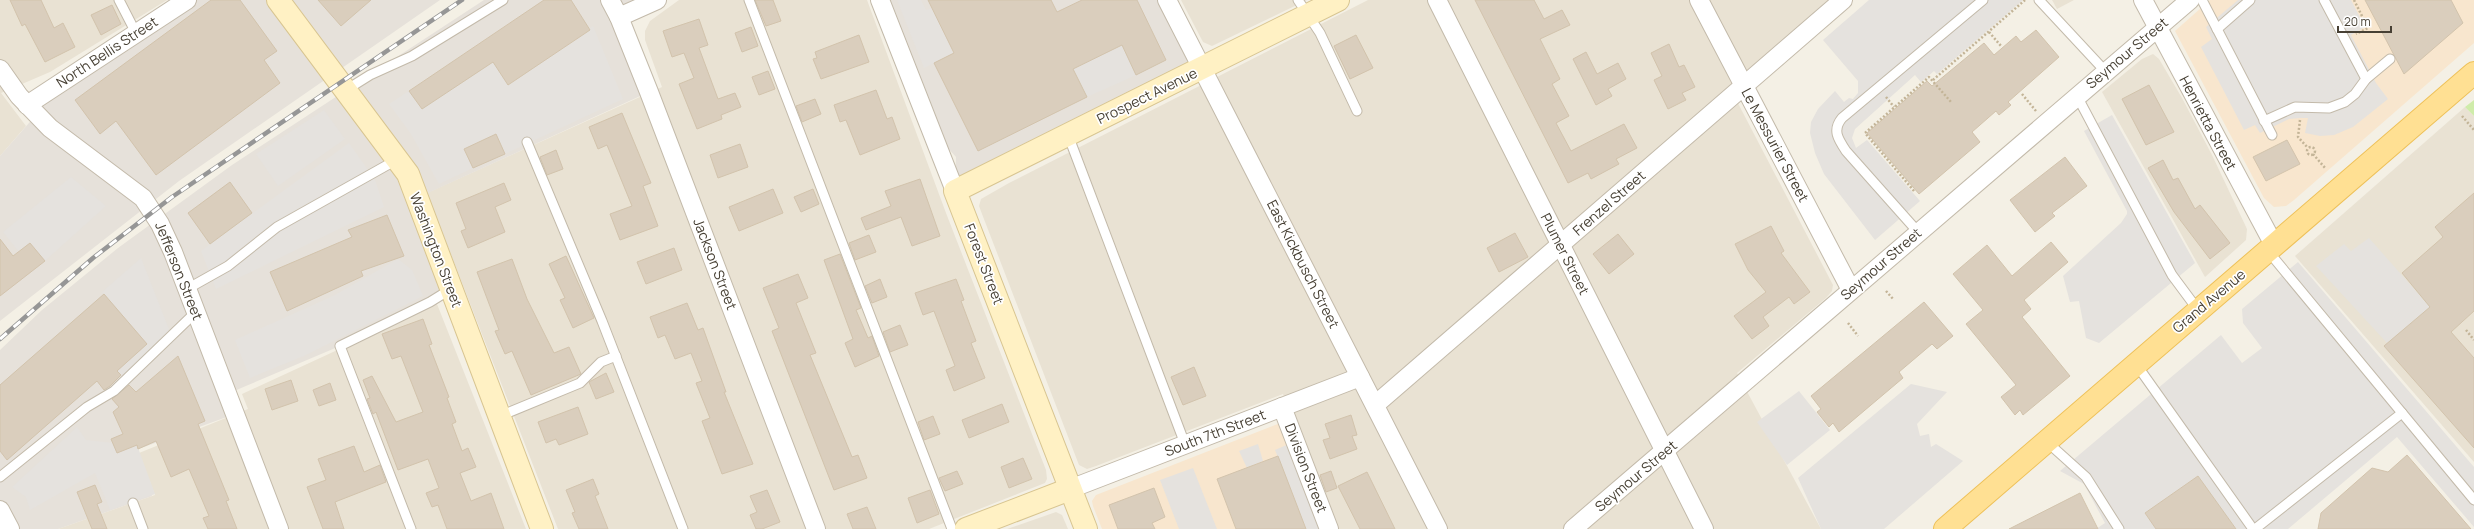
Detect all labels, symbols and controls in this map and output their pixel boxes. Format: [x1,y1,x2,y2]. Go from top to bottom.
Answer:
scale bar [2338,8,2391,34]
street label: North Bellis Street [52,11,161,92]
street label: Seymour Street [2082,12,2172,93]
text: 20 m [2344,13,2371,30]
street label: Prospect Avenue [1093,63,1200,128]
street label: Henrietta Street [2176,72,2242,174]
street label: Le Messurier Street [1737,84,1814,205]
street label: Frenzel Street [1568,166,1649,239]
street label: Washington Street [406,190,467,310]
street label: East Kickbusch Street [1263,196,1344,332]
street label: Plumer Street [1537,210,1594,298]
street label: Jackson Street [689,215,742,313]
street label: Jefferson Street [151,219,208,323]
street label: Forest Street [960,221,1009,307]
street label: Seymour Street [1836,223,1925,304]
street label: Grand Avenue [2168,265,2249,337]
street label: South 7th Street [1162,404,1268,461]
street label: Division Street [1281,420,1332,516]
street label: Seymour Street [1591,435,1681,516]

